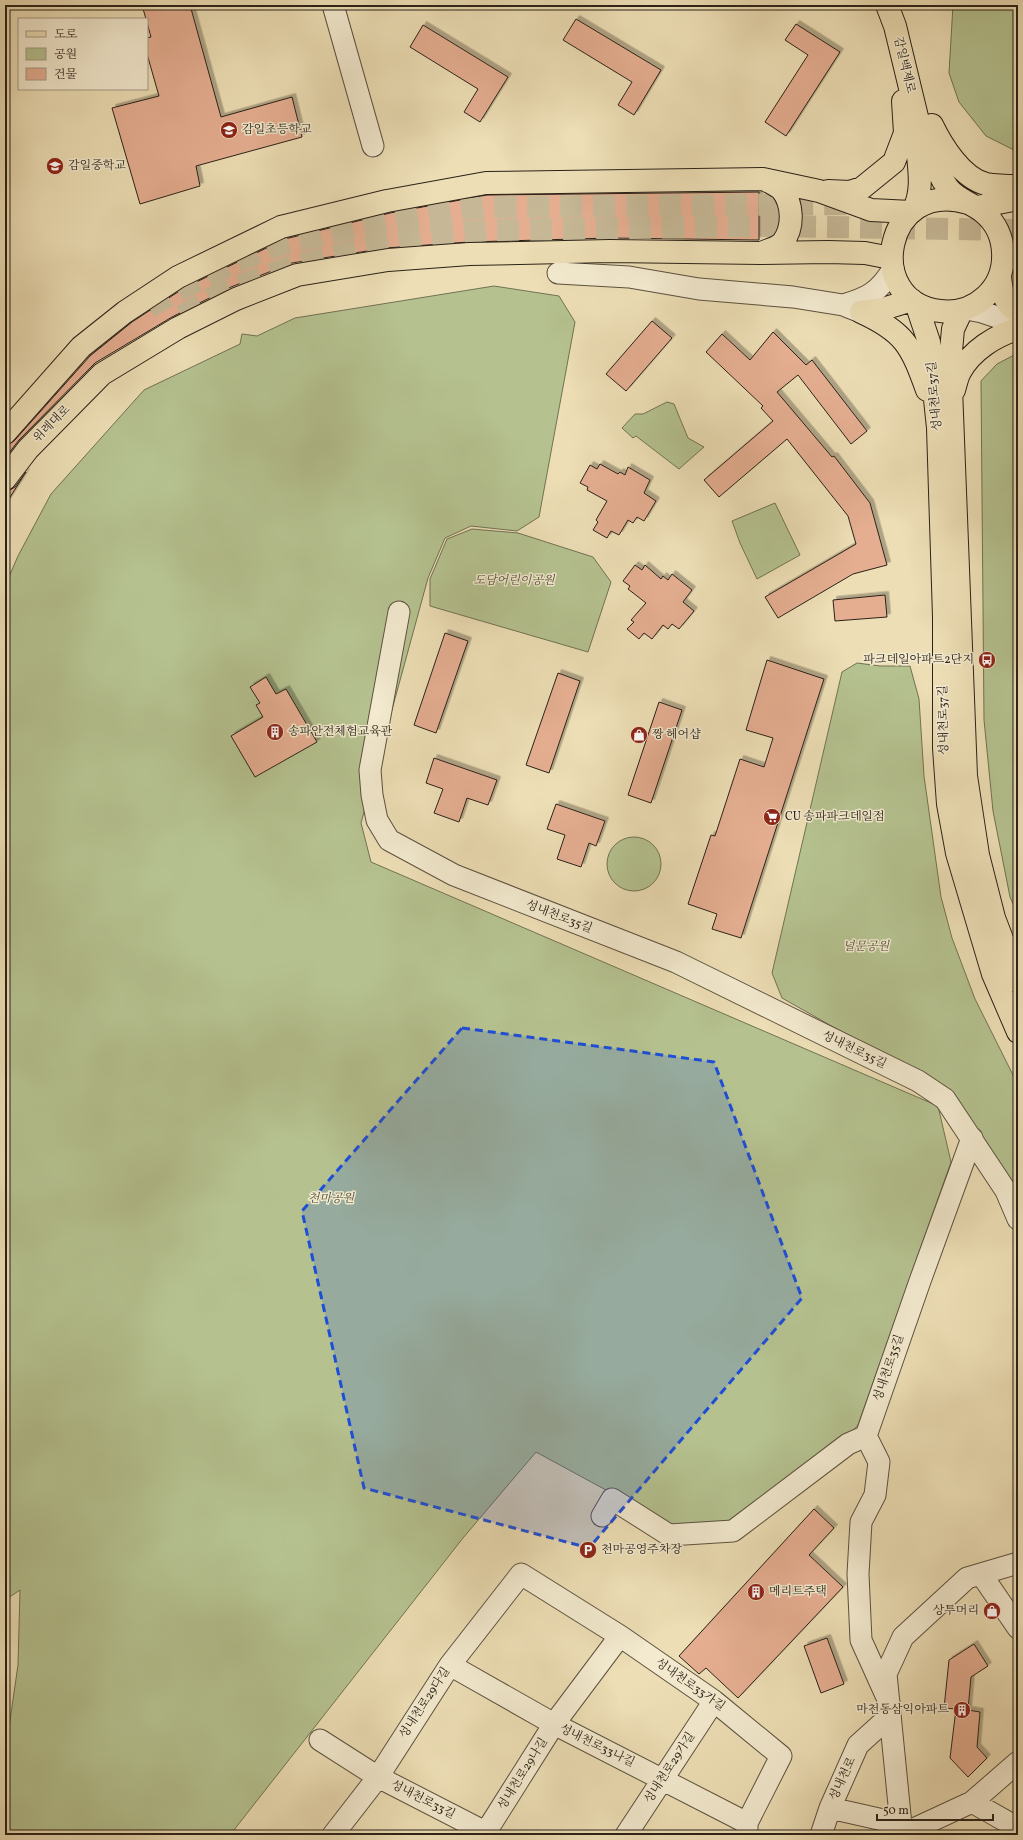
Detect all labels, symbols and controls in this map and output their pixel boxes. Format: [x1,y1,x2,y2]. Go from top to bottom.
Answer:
legend [18,18,148,90]
text: 도로 [54,27,78,43]
street label: 감일백제로 [890,35,918,95]
text: 공원 [54,47,77,63]
text: 건물 [54,67,78,83]
school or university icon: 감일초등학교 [219,120,239,140]
place label: 감일초등학교 [242,122,312,138]
school or university icon: 감일중학교 [45,156,65,176]
place label: 감일중학교 [68,158,126,174]
street label: 성내천로37길 [924,360,946,432]
street label: 위례대로 [30,402,74,446]
park label: 도담어린이공원 [473,573,556,589]
bus stop icon: 파크데일아파트2단지 [977,650,997,670]
place label: 파크데일아파트2단지 [863,652,974,668]
street label: 성내천로37길 [935,685,953,755]
building icon: 송파안전체험교육관 [265,722,285,742]
place label: 송파안전체험교육관 [288,724,393,740]
shop icon: 짱 헤어샵 [629,725,649,745]
place label: 짱 헤어샵 [652,727,701,743]
supermarket icon: CU 송파파크데일점 [762,807,782,827]
place label: CU 송파파크데일점 [785,809,884,825]
street label: 성내천로35길 [524,897,594,937]
park label: 널문공원 [843,939,891,955]
street label: 성내천로35길 [819,1027,889,1073]
park label: 천마공원 [308,1191,356,1207]
street label: 성내천로35길 [870,1332,908,1404]
parking icon: 천마공영주차장 [578,1540,598,1560]
place label: 천마공영주차장 [601,1542,683,1558]
building icon: 메리트주택 [746,1582,766,1602]
place label: 메리트주택 [769,1584,827,1600]
shop icon: 상투머리 [982,1601,1002,1621]
place label: 상투머리 [933,1603,979,1619]
street label: 성내천로33가길 [652,1655,728,1715]
street label: 성내천로29다길 [396,1664,454,1742]
building icon: 마천동삼익아파트 [952,1700,972,1720]
place label: 마천동삼익아파트 [856,1702,949,1718]
street label: 성내천로33나길 [557,1721,637,1771]
street label: 성내천로29가길 [641,1729,699,1807]
street label: 성내천로29나길 [494,1735,552,1813]
street label: 성내천로 [826,1754,860,1803]
street label: 성내천로33길 [388,1777,458,1823]
scale bar [877,1796,993,1822]
text: 50 m [883,1803,909,1819]

